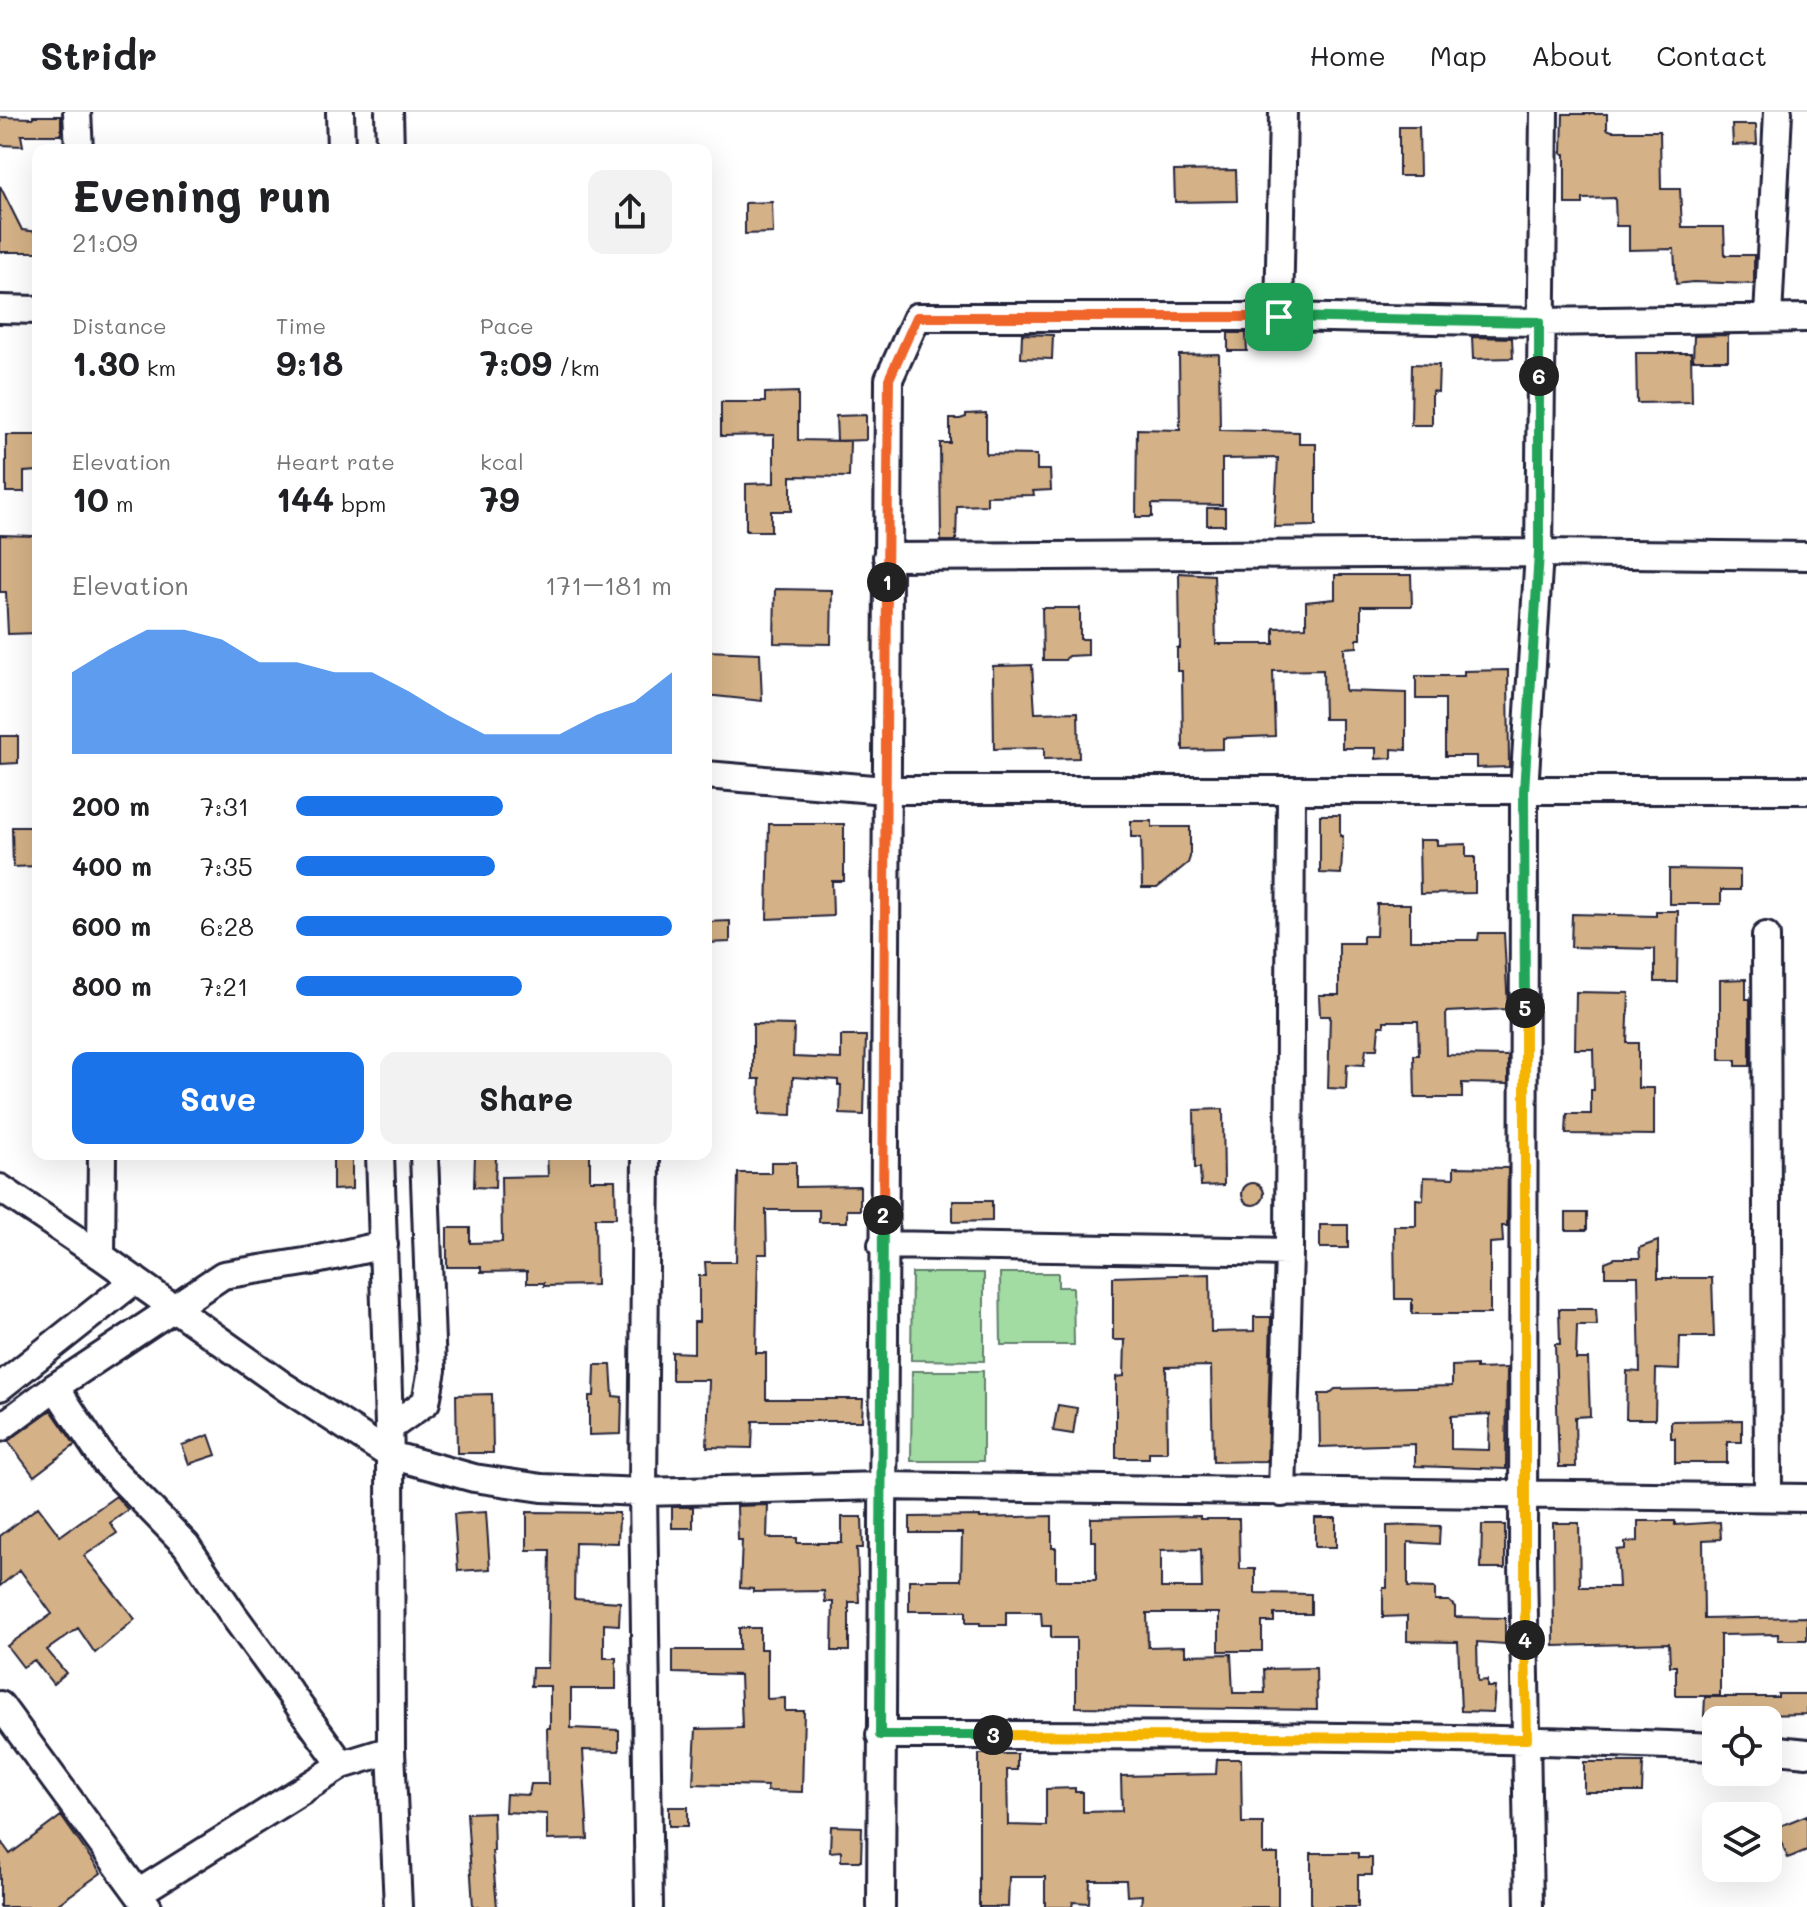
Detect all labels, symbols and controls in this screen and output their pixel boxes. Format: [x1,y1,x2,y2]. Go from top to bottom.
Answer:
text: Stridr [40,30,157,80]
text: Home [1310,37,1386,73]
text: Map [1430,37,1487,73]
text: About [1531,37,1612,73]
text: Contact [1656,37,1767,73]
text: Evening run [72,166,331,223]
button: share [588,170,672,254]
text: 21:09 [72,225,138,259]
pin [1245,283,1313,351]
icon: arrive [1257,295,1301,339]
text: Distance [72,311,167,340]
text: Time [276,311,326,340]
text: Pace [480,311,534,340]
text: 1.30 [72,340,140,385]
text: 9:18 [276,340,343,385]
text: 7:09 [480,340,552,385]
text: km [140,353,176,382]
text: /km [552,353,600,382]
pin: 6 [1519,356,1559,396]
text: 6 [1532,361,1546,390]
text: Elevation [72,447,171,476]
text: Heart rate [276,447,395,476]
text: kcal [480,447,524,476]
text: 10 [72,476,109,521]
text: 144 [276,476,334,521]
text: 79 [480,476,519,521]
text: m [109,489,134,518]
text: bpm [334,489,386,518]
pin: 1 [867,562,907,602]
text: 1 [882,567,892,596]
text: Elevation [72,568,189,602]
text: 171–181 m [545,568,672,602]
text: 200 m [72,789,150,823]
text: 7:31 [200,789,249,823]
text: 400 m [72,849,152,883]
text: 7:35 [200,849,253,883]
text: 600 m [72,909,151,943]
text: 6:28 [200,909,254,943]
text: 800 m [72,969,152,1003]
text: 7:21 [200,969,249,1003]
pin: 5 [1505,988,1545,1028]
text: 5 [1519,993,1531,1022]
button: Save [72,1052,364,1144]
button: Share [380,1052,672,1144]
pin: 2 [863,1195,903,1235]
text: 2 [877,1200,889,1229]
pin: 4 [1505,1620,1545,1660]
text: 4 [1518,1625,1532,1654]
map controls [1702,1706,1782,1882]
button: locate [1702,1706,1782,1786]
pin: 3 [973,1715,1013,1755]
text: 3 [986,1720,1000,1749]
button: layers [1702,1802,1782,1882]

